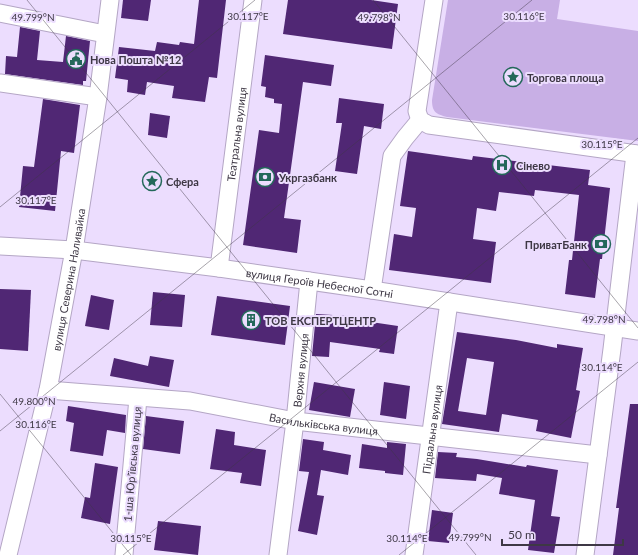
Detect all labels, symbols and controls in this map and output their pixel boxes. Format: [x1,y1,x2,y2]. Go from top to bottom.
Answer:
text: 30.117°E [227,10,269,22]
text: 30.116°E [503,10,545,22]
text: 49.799°N [11,11,55,23]
text: 49.798°N [357,11,401,23]
public building icon: Нова Пошта №12 [65,48,87,70]
place label: Нова Пошта №12 [90,53,181,66]
place icon: Торгова площа [502,66,524,88]
place label: Торгова площа [527,71,604,84]
street label: Театральна вулиця [224,86,248,182]
text: 30.115°E [581,138,623,150]
hospital icon: Сінево [491,154,513,176]
place label: Сінево [516,159,550,172]
bank icon: Укргазбанк [254,166,276,188]
place icon: Сфера [141,170,163,192]
place label: Укргазбанк [278,171,337,184]
place label: Сфера [166,175,199,188]
text: 30.117°E [15,194,57,206]
street label: вулиця Северина Наливайка [49,207,87,352]
bank icon: ПриватБанк [590,233,612,255]
place label: ПриватБанк [525,238,587,251]
street label: вулиця Героїв Небесної Сотні [245,265,395,300]
building icon: ТОВ ЕКСПЕРТЦЕНТР [240,309,262,331]
text: 49.798°N [582,313,626,325]
place label: ТОВ ЕКСПЕРТЦЕНТР [265,314,376,327]
street label: Верхня вулиця [290,333,310,408]
text: 30.114°E [581,361,623,373]
street label: Підвальна вулиця [419,384,444,475]
text: 49.800°N [12,395,56,407]
street label: 1-ша Юрʼївська вулиця [120,406,144,522]
street label: Васильківська вулиця [268,410,379,437]
text: 30.116°E [15,418,57,430]
scale bar [502,521,623,547]
text: 50 m [508,527,535,542]
text: 49.799°N [448,531,492,543]
text: 30.115°E [110,532,152,544]
text: 30.114°E [386,532,428,544]

